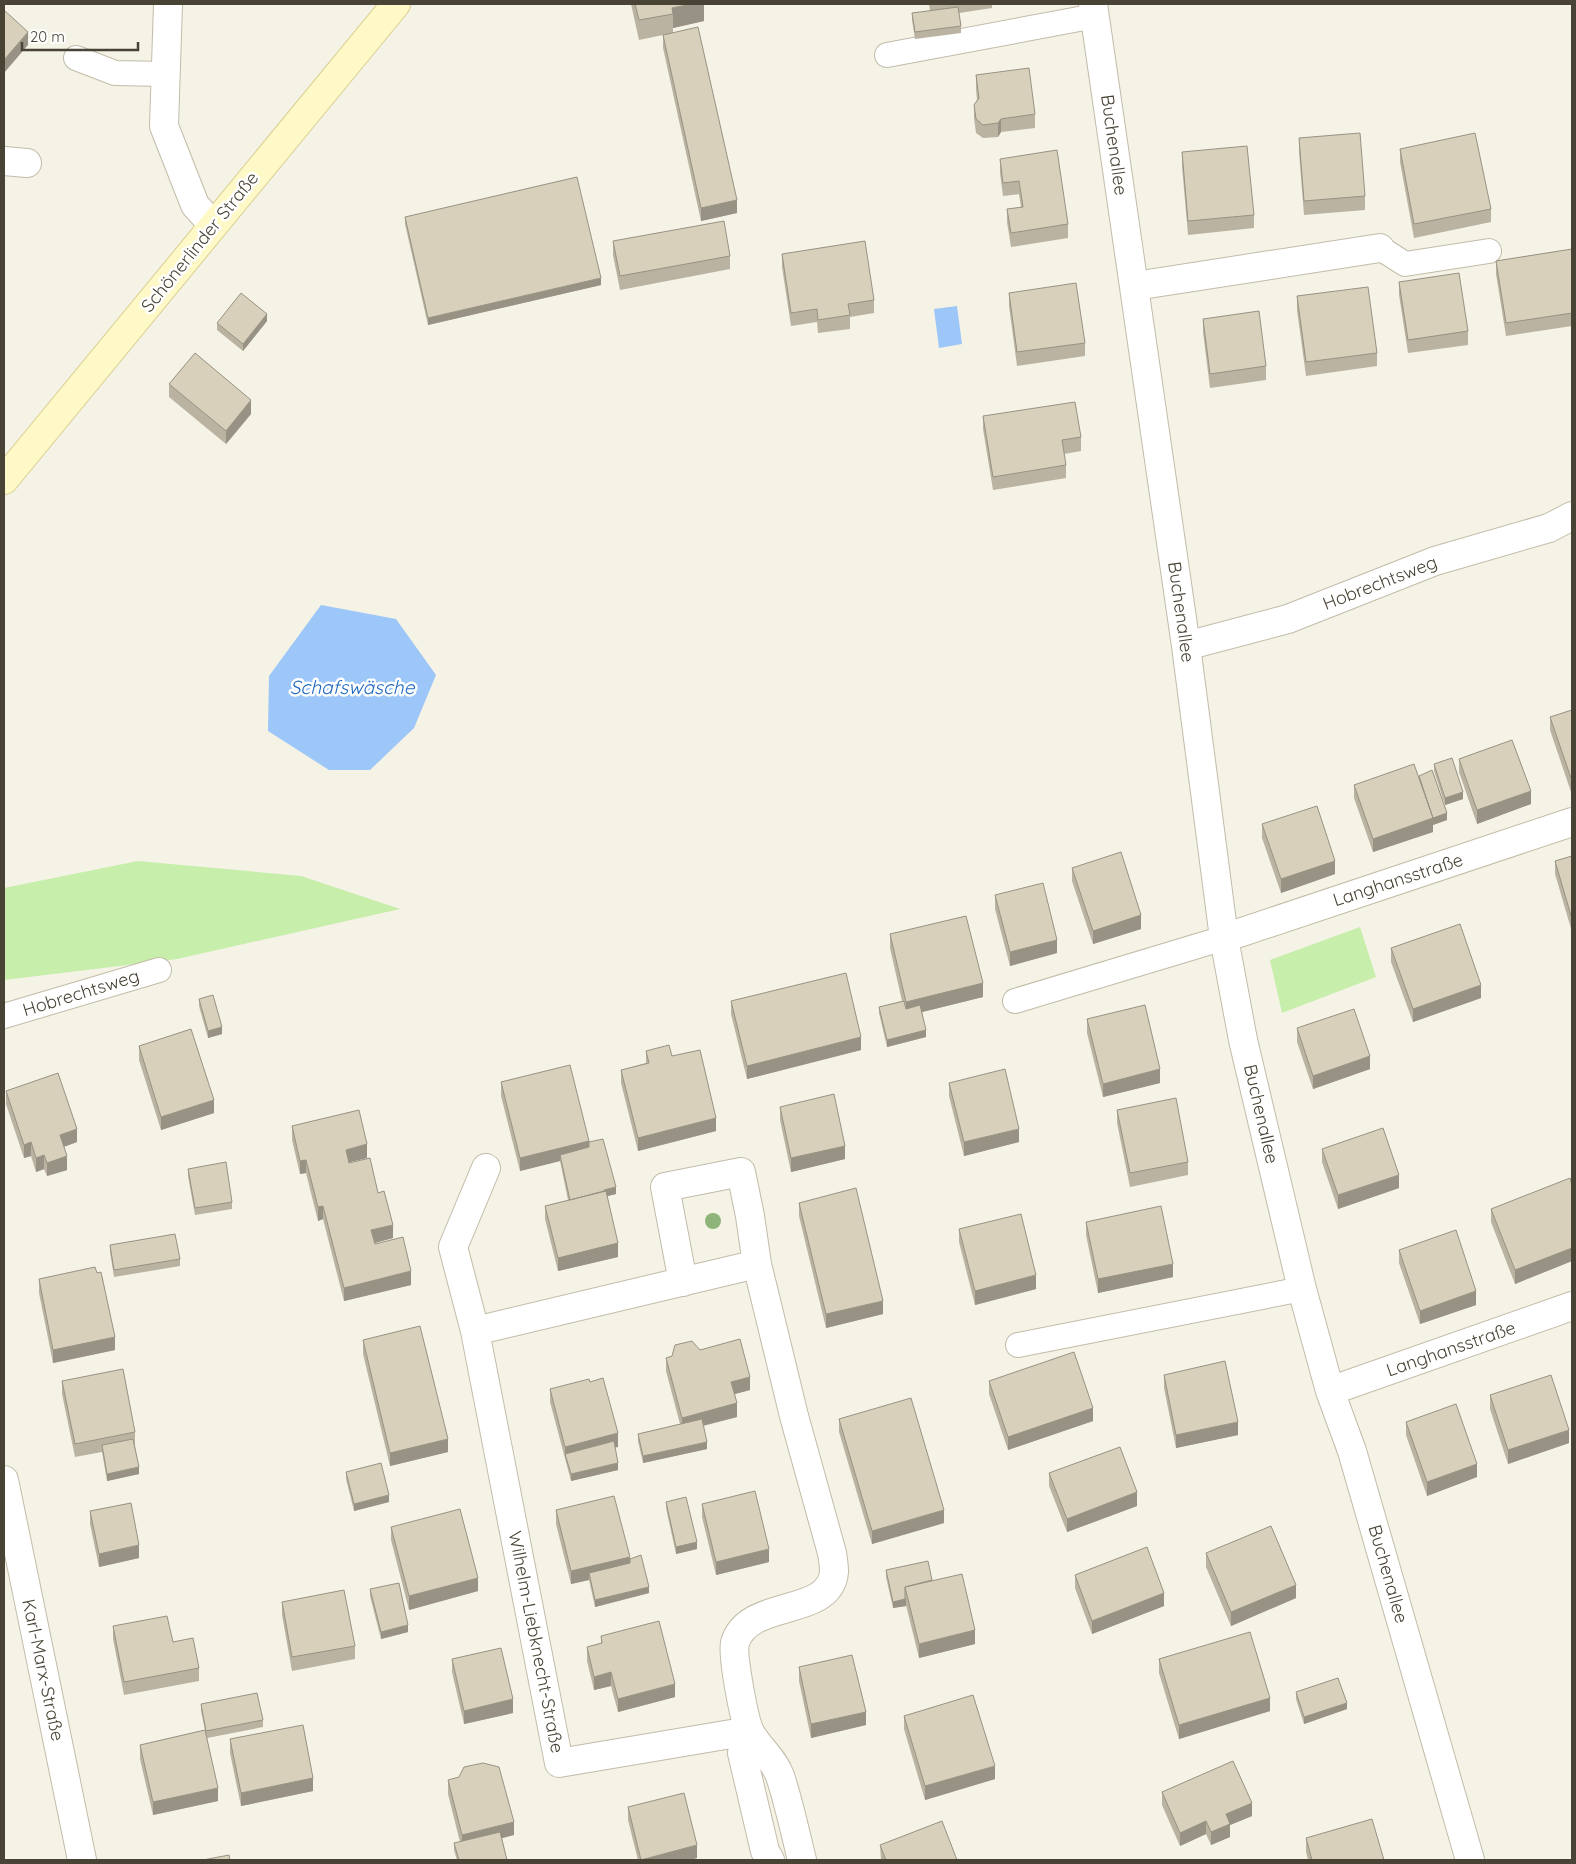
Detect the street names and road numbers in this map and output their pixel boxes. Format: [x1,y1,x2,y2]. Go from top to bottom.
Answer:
street label: Buchenallee [1096,93,1133,197]
street label: Schönerlinder Straße [136,167,263,317]
street label: Hobrechtsweg [1319,550,1440,615]
street label: Buchenallee [1163,560,1200,664]
street label: Langhansstraße [1330,848,1466,911]
street label: Hobrechtsweg [20,964,142,1021]
street label: Buchenallee [1239,1062,1284,1166]
street label: Langhansstraße [1383,1316,1519,1381]
street label: Buchenallee [1363,1522,1414,1626]
street label: Wilhelm-Liebknecht-Straße [504,1529,569,1755]
street label: Karl-Marx-Straße [17,1597,70,1743]

